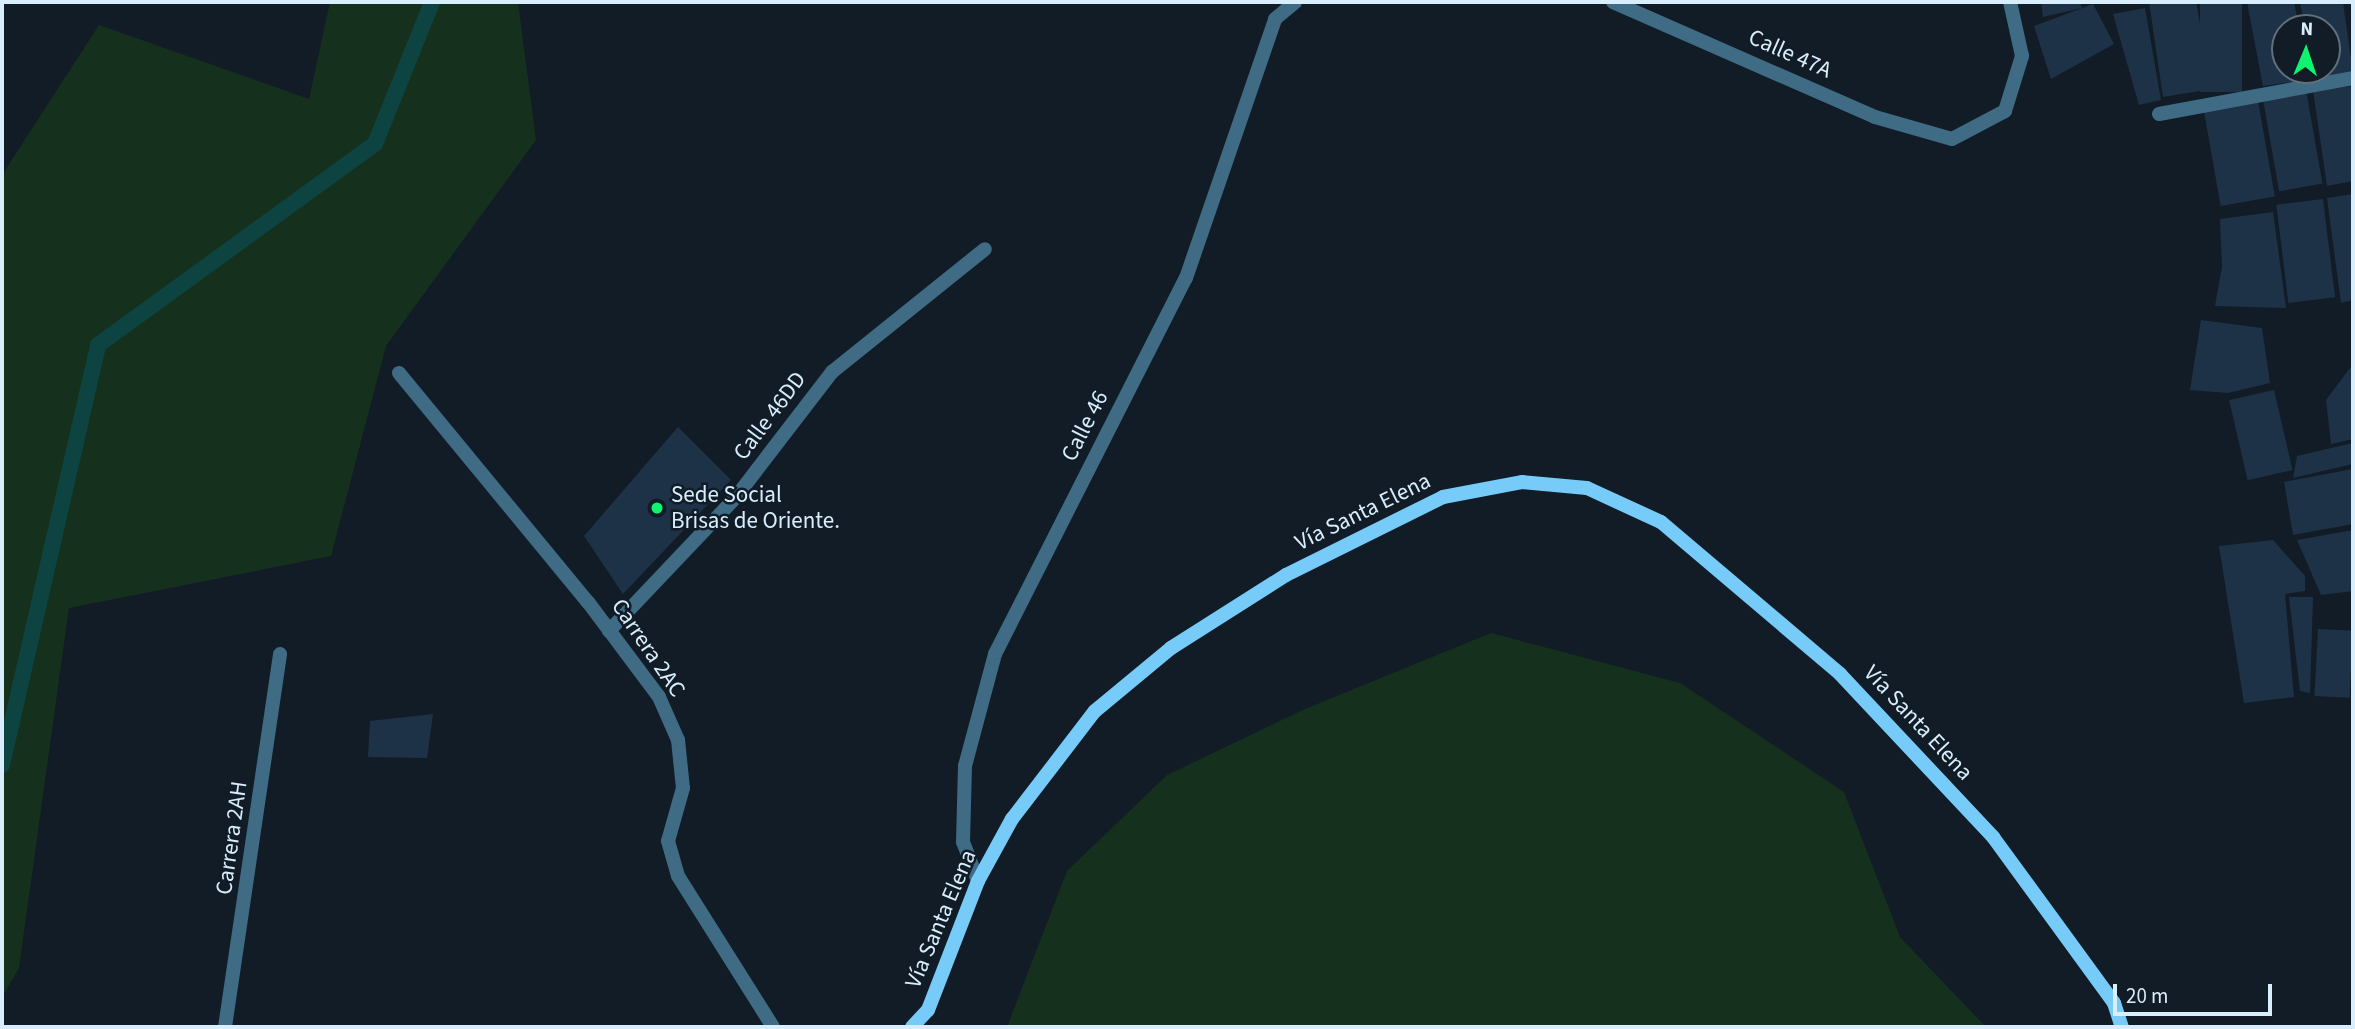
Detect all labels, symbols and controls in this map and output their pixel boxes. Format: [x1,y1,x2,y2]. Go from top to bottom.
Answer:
north arrow [2271,14,2341,84]
text: N [2300,16,2313,43]
street label: Calle 47A [1744,24,1836,84]
street label: Calle 46DD [728,366,812,466]
street label: Calle 46 [1056,386,1114,466]
street label: Vía Santa Elena [1291,467,1435,557]
place label: Sede Social Brisas de Oriente. [671,481,840,535]
marker: Sede Social Brisas de Oriente. [649,500,665,516]
street label: Carrera 2AC [605,594,691,702]
street label: Vía Santa Elena [1858,660,1978,786]
street label: Carrera 2AH [210,779,254,897]
street label: Vía Santa Elena [899,846,983,992]
scale bar [2117,970,2276,1014]
text: 20 m [2126,981,2168,1011]

